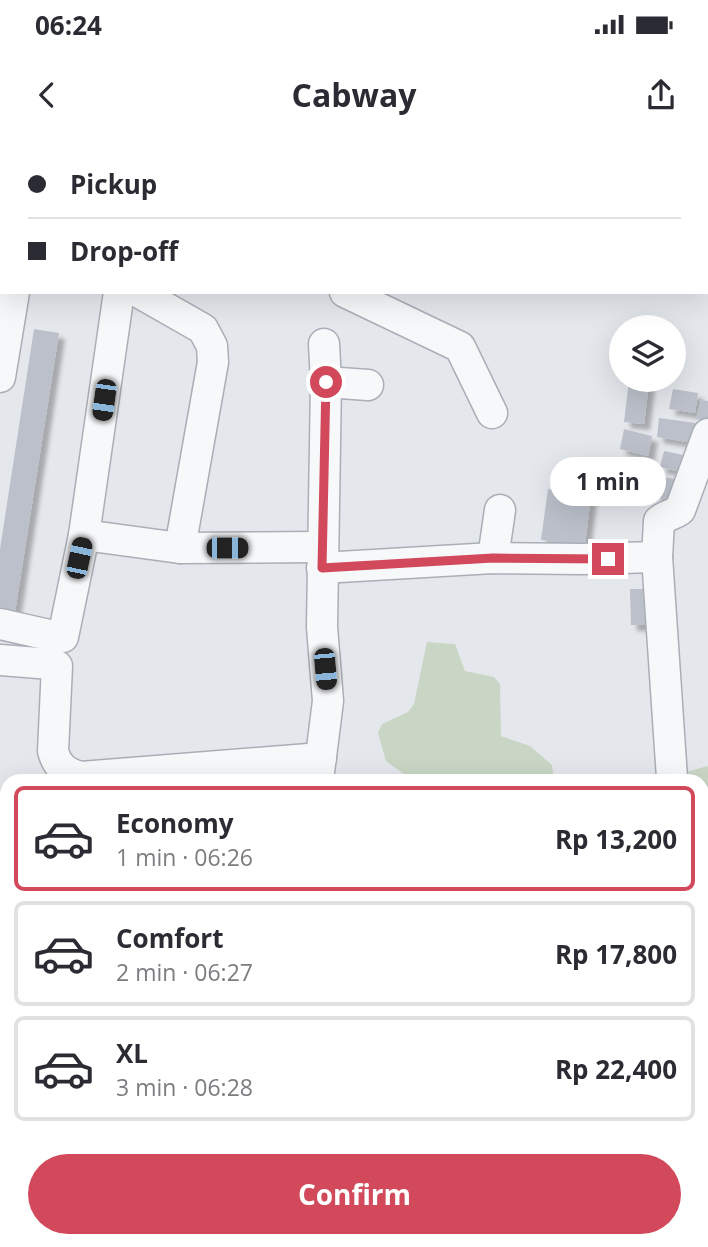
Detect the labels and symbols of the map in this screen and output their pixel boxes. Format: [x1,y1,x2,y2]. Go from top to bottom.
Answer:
route start [310,366,342,398]
car [91,378,118,422]
callout: 1 min [550,458,666,506]
car [65,535,94,581]
car [207,538,249,559]
route end [592,543,624,575]
car [313,647,338,691]

